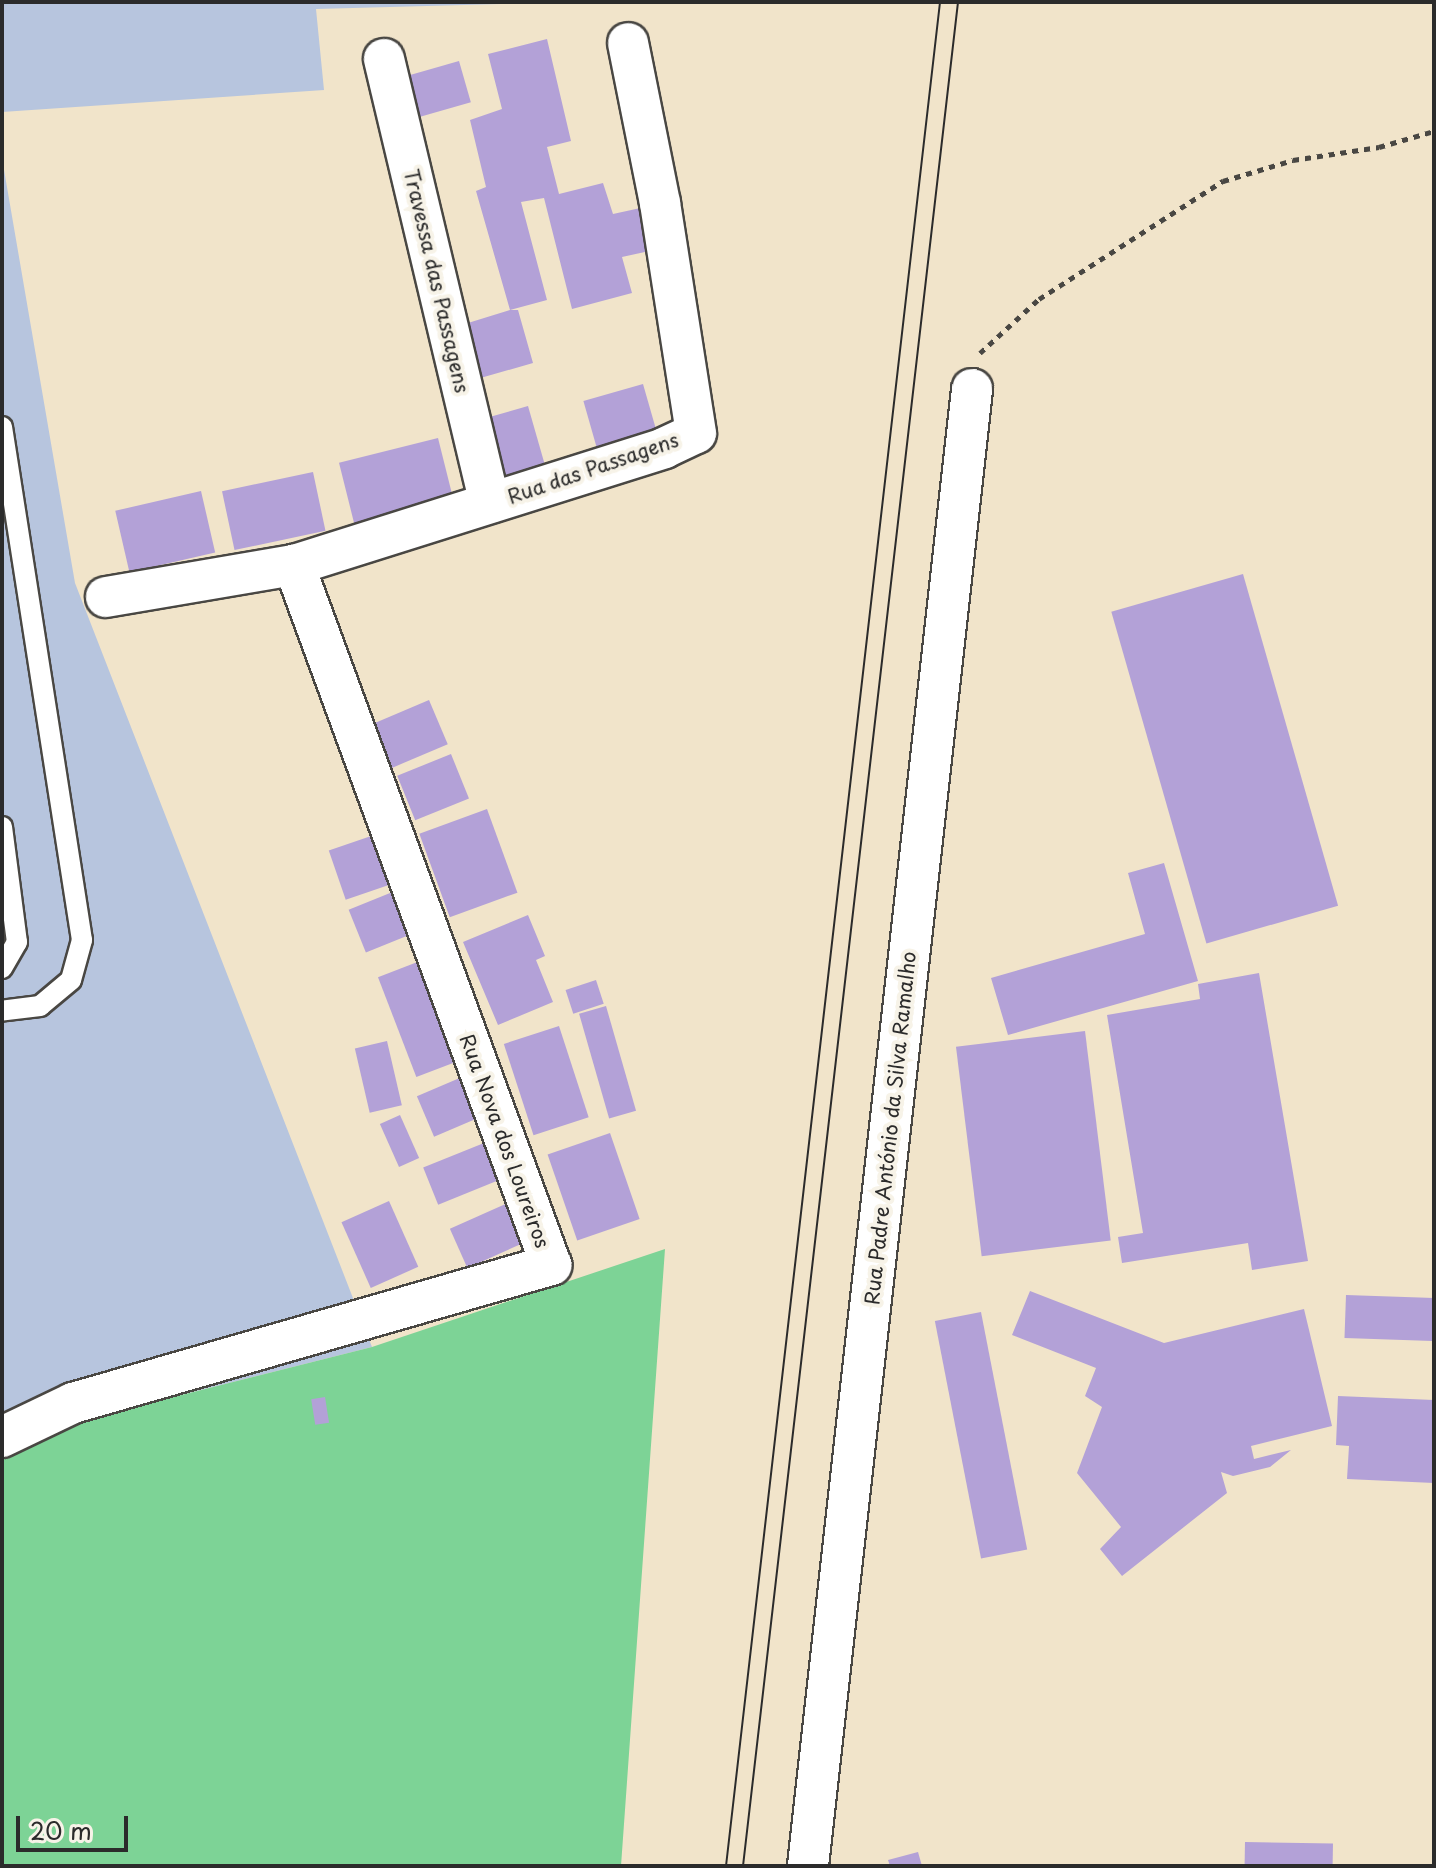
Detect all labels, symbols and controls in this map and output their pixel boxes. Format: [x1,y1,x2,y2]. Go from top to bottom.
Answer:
street label: Travessa das Passagens [400,167,474,395]
street label: Rua das Passagens [503,427,683,509]
street label: Rua Padre António da Silva Ramalho [859,950,921,1306]
street label: Rua Nova dos Loureiros [455,1030,555,1252]
scale bar [20,1800,132,1850]
text: 20 m [30,1812,92,1848]

